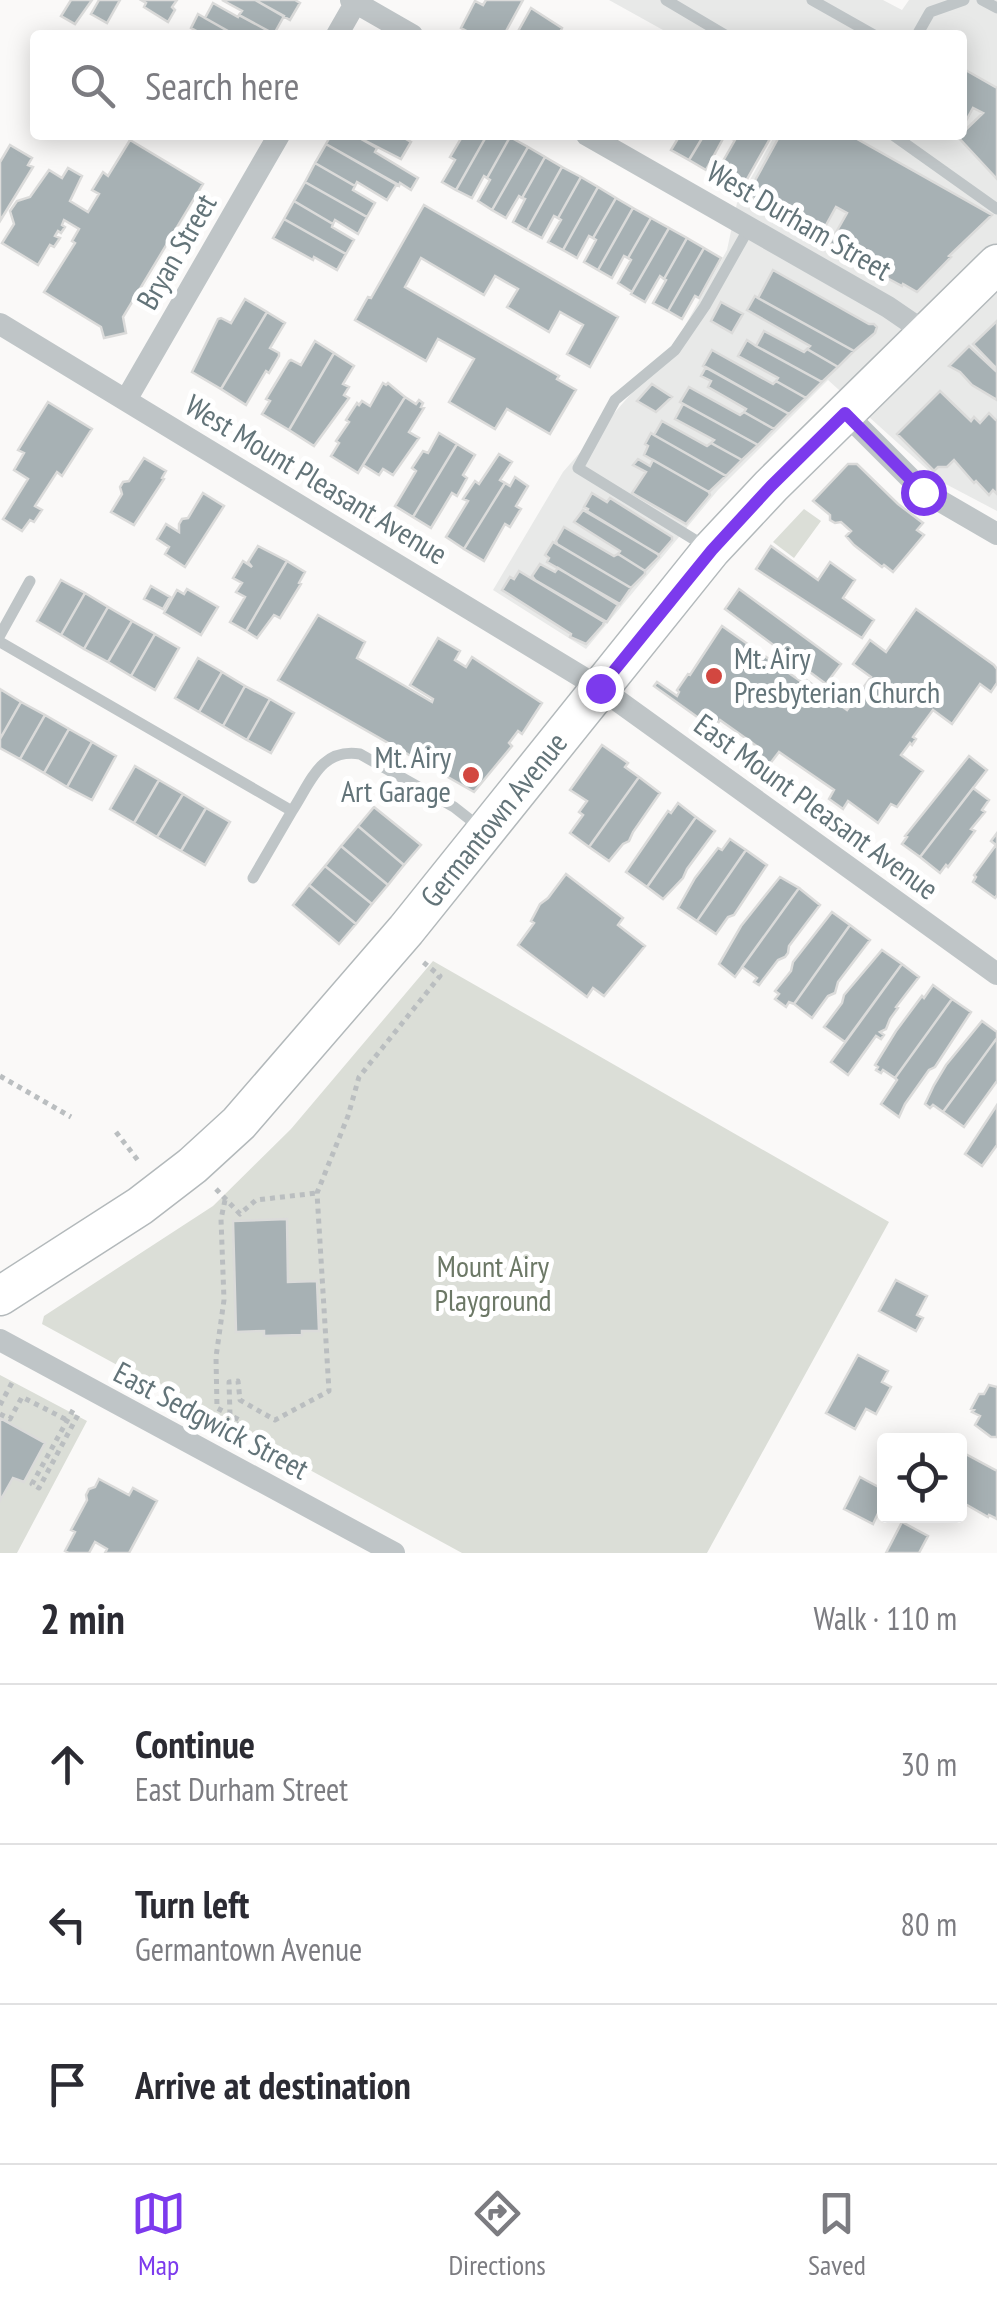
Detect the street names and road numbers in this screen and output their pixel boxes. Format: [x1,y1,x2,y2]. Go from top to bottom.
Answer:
street label: West Durham Street [701,151,900,289]
street label: Bryan Street [127,186,225,316]
street label: West Mount Pleasant Avenue [179,385,455,572]
street label: East Mount Pleasant Avenue [687,704,947,907]
street label: Germantown Avenue [411,724,575,914]
street label: East Sedgwick Street [108,1352,316,1488]

